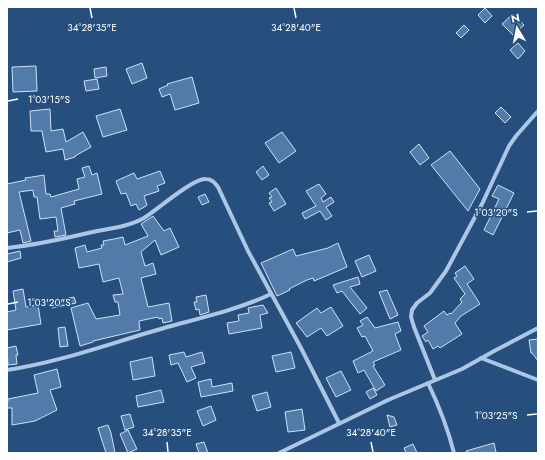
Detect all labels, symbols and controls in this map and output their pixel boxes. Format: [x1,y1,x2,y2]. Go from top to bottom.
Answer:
north arrow [497,8,537,48]
text: N [510,10,521,27]
text: 34°28'35"E [67,20,117,35]
text: 34°28'40"E [271,20,321,35]
text: 1°03'15"S [28,92,70,107]
text: 1°03'20"S [474,205,518,220]
text: 1°03'20"S [27,295,71,310]
text: 1°03'25"S [474,408,518,423]
text: 34°28'35"E [142,425,192,440]
text: 34°28'40"E [346,425,396,440]

